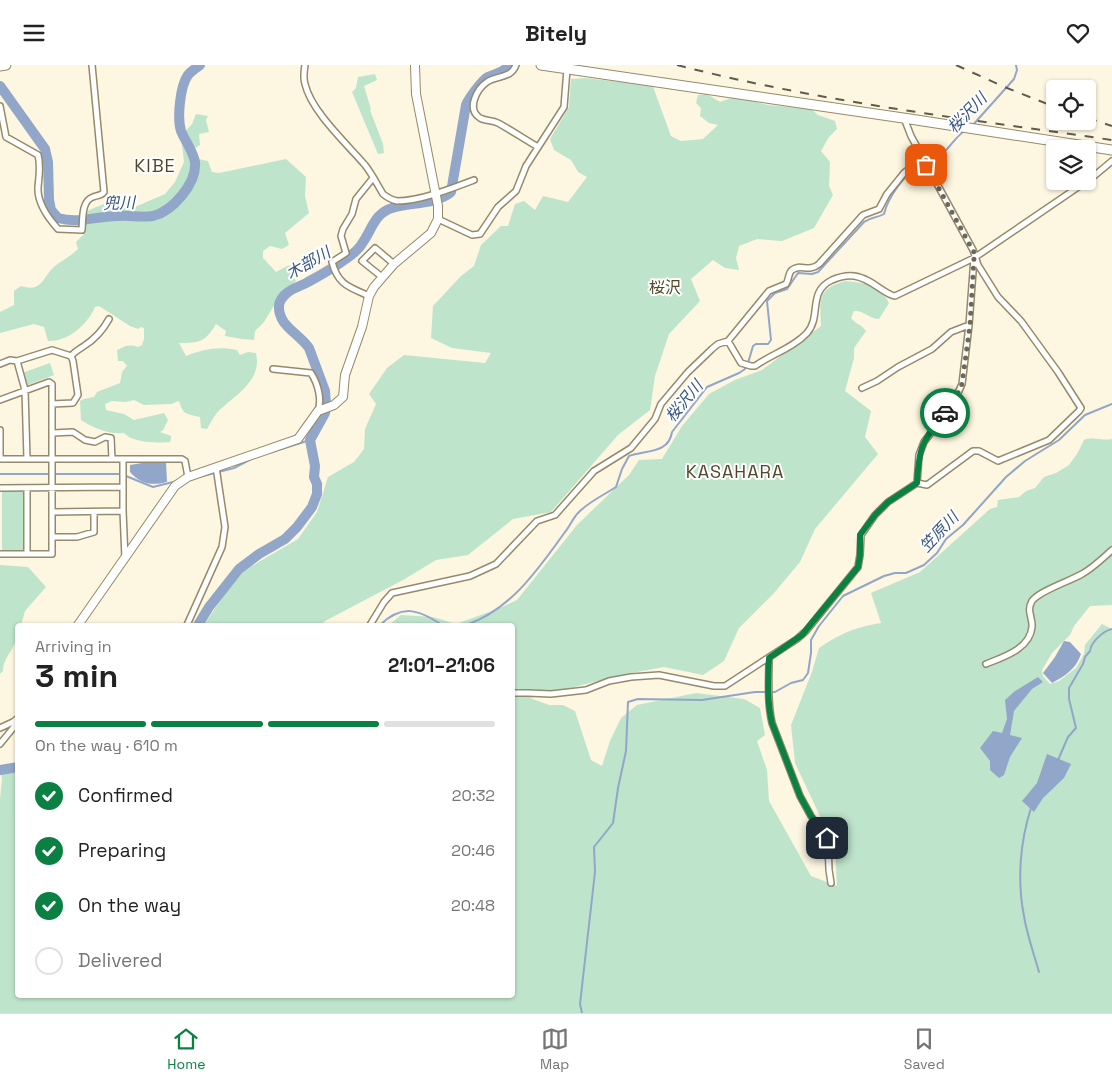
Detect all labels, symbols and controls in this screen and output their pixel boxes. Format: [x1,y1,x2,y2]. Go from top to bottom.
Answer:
icon: menu [20,19,48,47]
text: Bitely [525,19,587,47]
icon: heart [1064,19,1092,47]
map controls [1046,80,1096,190]
button: locate [1046,80,1096,130]
water label: 桜沢川 [943,87,993,138]
button: layers [1046,140,1096,190]
pin [905,144,947,186]
icon: bag [912,151,940,179]
district label: KIBE [134,154,176,177]
water label: 兜川 [103,192,137,214]
water label: 木部川 [282,241,336,284]
district label: 桜沢 [649,277,681,298]
water label: 桜沢川 [661,374,709,426]
courier [920,388,970,438]
icon: car [931,399,959,427]
district label: KASAHARA [686,460,784,483]
water label: 笠原川 [915,506,964,557]
text: Arriving in [35,636,112,657]
text: 21:01–21:06 [388,653,495,678]
text: 3 min [35,656,118,696]
text: On the way · 610 m [35,735,178,756]
icon: check [35,782,63,810]
text: Confirmed [78,783,173,808]
text: 20:32 [452,785,495,806]
pin [806,817,848,859]
icon: home [813,824,841,852]
icon: check [35,837,63,865]
text: Preparing [78,838,166,863]
text: 20:46 [451,840,495,861]
icon: check [35,892,63,920]
text: On the way [78,893,181,918]
text: 20:48 [451,895,495,916]
text: Delivered [78,948,163,973]
tab: Home [167,1025,205,1073]
tab: Map [540,1025,569,1073]
tab: Saved [904,1025,945,1073]

